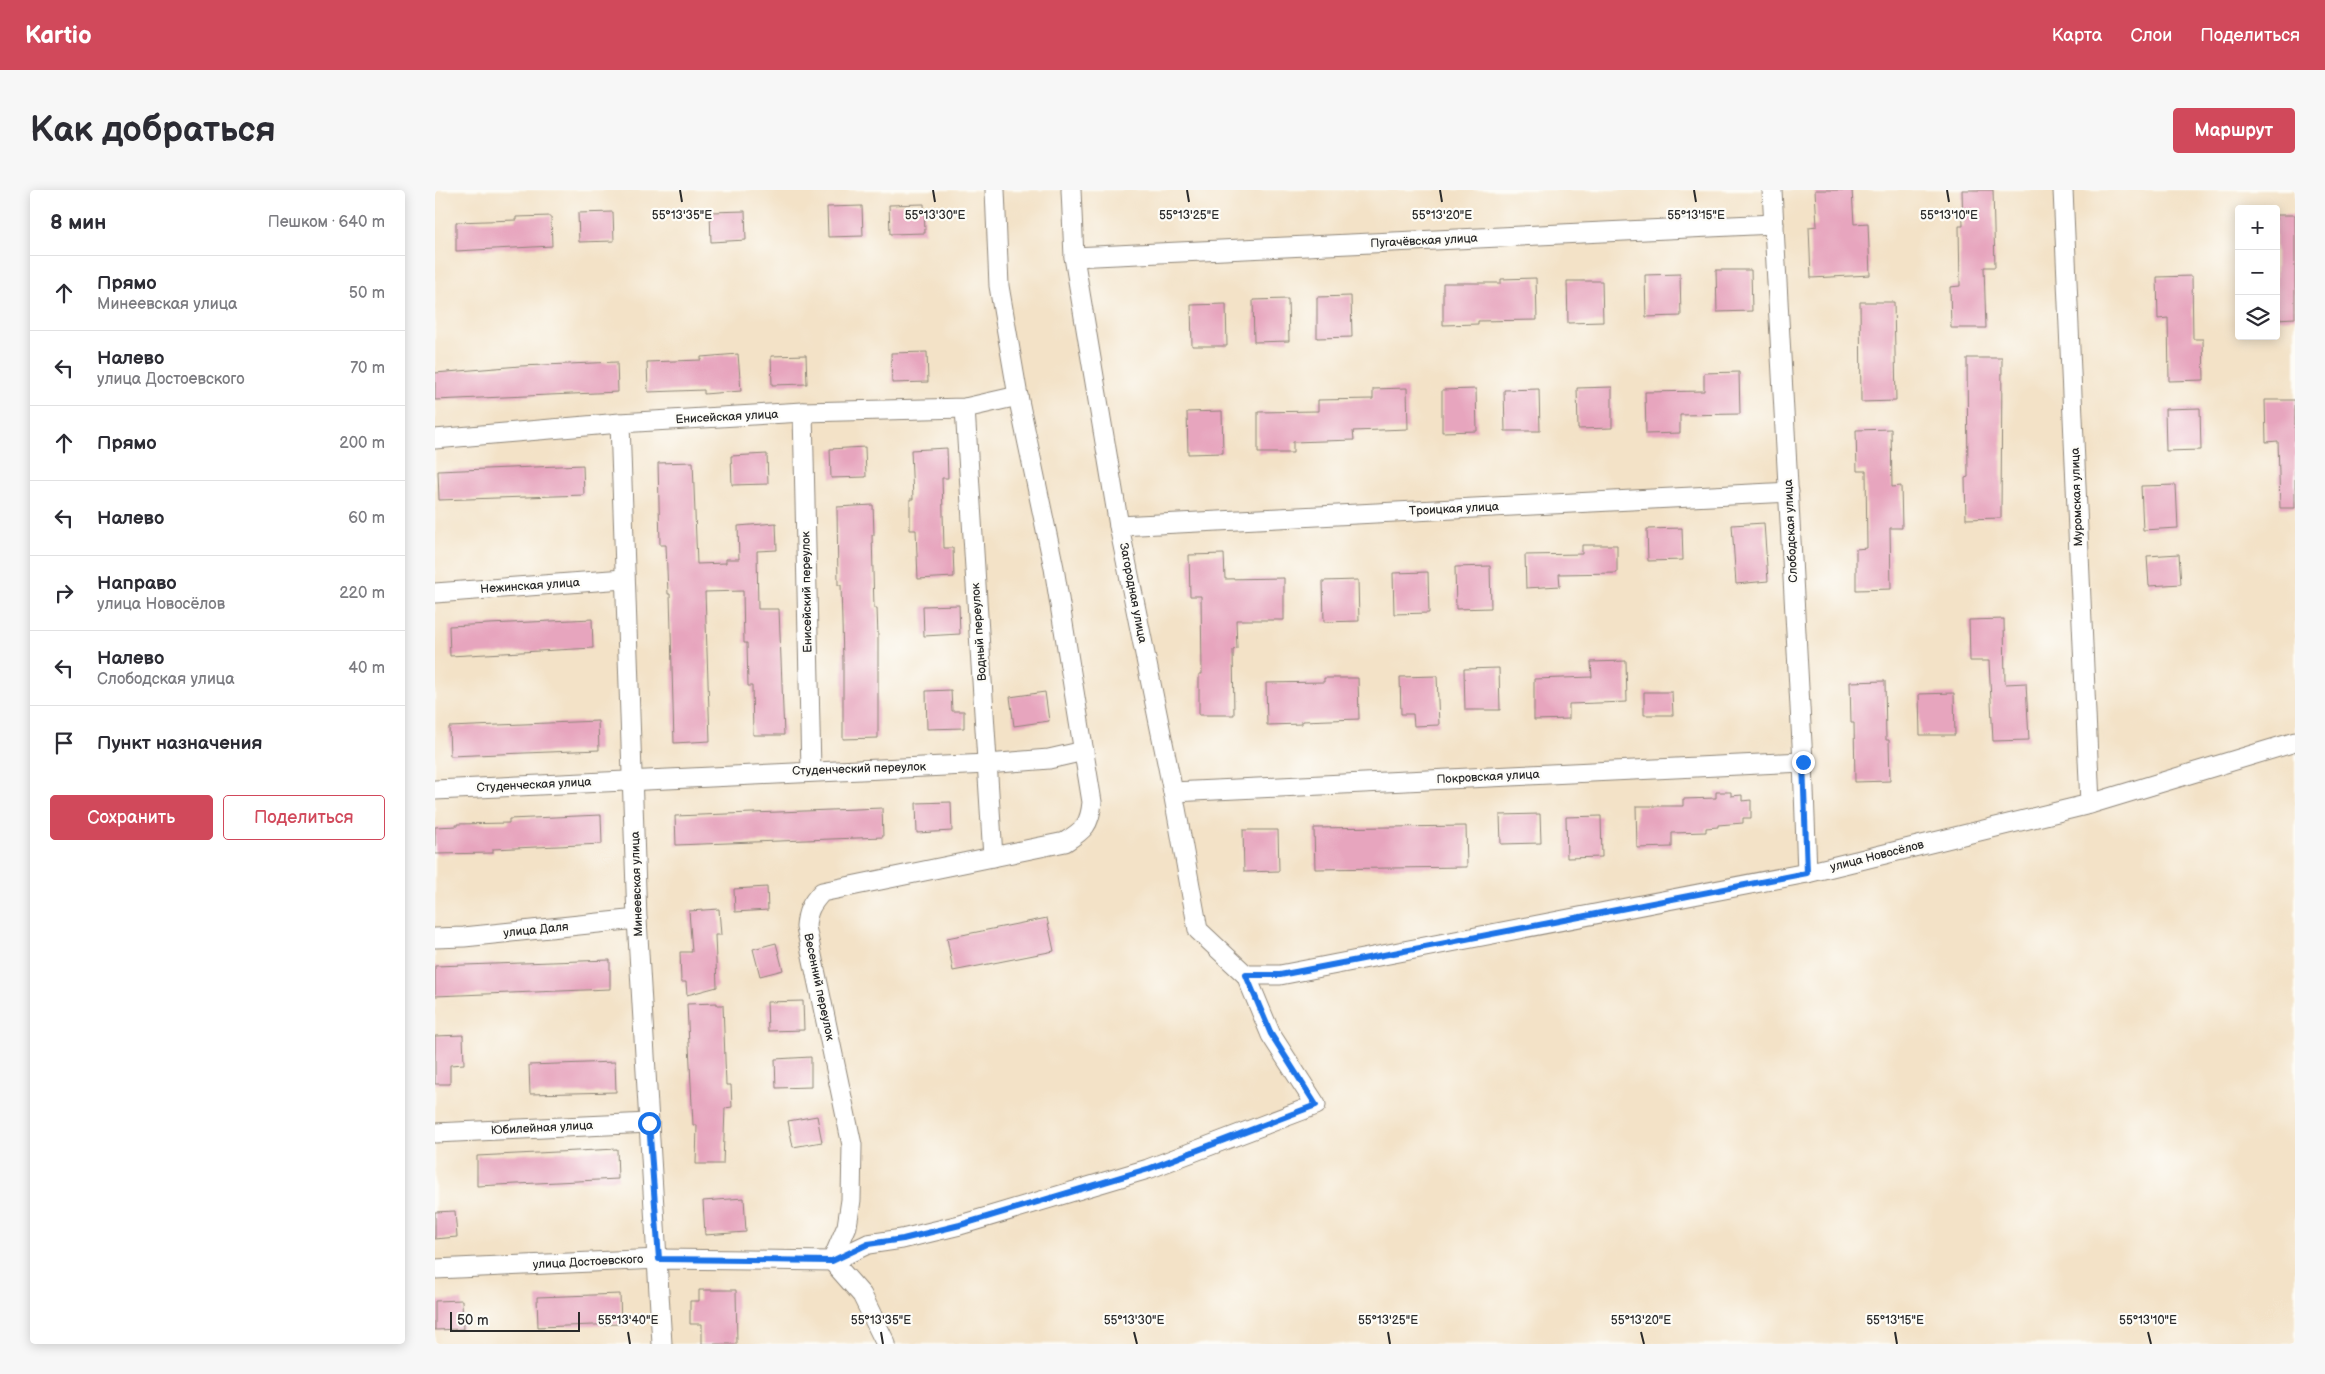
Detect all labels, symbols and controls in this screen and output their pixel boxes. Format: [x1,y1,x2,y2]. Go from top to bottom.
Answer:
text: Kartio [25,21,92,50]
text: Карта [2052,25,2102,46]
text: Слои [2130,25,2172,46]
text: Поделиться [2200,25,2300,46]
button: Маршрут [2173,108,2295,153]
text: Как добраться [30,109,276,152]
map controls [2235,205,2280,340]
button: + [2235,205,2280,250]
text: 55°13'35"E [652,208,712,223]
text: 55°13'30"E [905,208,965,223]
text: 55°13'25"E [1159,208,1219,223]
text: 55°13'20"E [1412,208,1472,223]
text: 55°13'15"E [1667,208,1725,223]
text: 55°13'10"E [1920,208,1978,223]
text: 8 мин [50,210,106,235]
text: Пешком · 640 m [268,213,385,232]
street label: Пугачёвская улица [1370,231,1478,251]
button: − [2235,250,2280,295]
text: Прямо [97,272,157,295]
icon: ahead [50,279,78,307]
text: 50 m [349,284,385,303]
text: Минеевская улица [97,295,238,314]
button: layers [2235,295,2280,340]
text: Налево [97,347,164,370]
icon: left [50,354,78,382]
text: 70 m [350,359,385,378]
text: улица Достоевского [97,370,245,389]
street label: Енисейская улица [675,407,779,427]
icon: ahead [50,429,78,457]
text: Прямо [97,432,157,455]
text: 200 m [339,434,385,453]
street label: Муромская улица [2068,447,2086,547]
street label: Слободская улица [1781,479,1801,583]
street label: Троицкая улица [1409,499,1499,519]
icon: left [50,504,78,532]
text: Налево [97,507,164,530]
text: 60 m [348,509,385,528]
street label: Енисейский переулок [798,530,816,653]
street label: Загородная улица [1116,542,1150,644]
text: Направо [97,572,177,595]
street label: Нежинская улица [480,575,580,597]
icon: right [50,579,78,607]
street label: Водный переулок [968,582,990,682]
text: 220 m [339,584,385,603]
text: улица Новосёлов [97,595,225,614]
text: Налево [97,647,164,670]
icon: left [50,654,78,682]
text: 40 m [348,659,385,678]
text: Слободская улица [97,670,235,689]
icon: arrive [50,729,78,757]
text: Пункт назначения [97,732,262,755]
route end [1792,751,1815,774]
street label: Студенческий переулок [792,759,927,779]
street label: Покровская улица [1436,767,1540,787]
street label: Студенческая улица [476,774,592,796]
button: Сохранить [50,795,213,840]
button: Поделиться [223,795,385,840]
street label: Минеевская улица [628,831,646,937]
street label: улица Новосёлов [1829,837,1926,875]
street label: улица Даля [503,919,570,941]
street label: Весенний переулок [800,932,838,1043]
route start [638,1112,661,1135]
street label: Юбилейная улица [490,1118,594,1138]
street label: улица Достоевского [532,1252,644,1272]
scale bar [450,1309,580,1332]
text: 50 m [457,1312,489,1329]
text: 55°13'40"E [598,1313,658,1328]
text: 55°13'35"E [851,1313,911,1328]
text: 55°13'30"E [1104,1313,1164,1328]
text: 55°13'25"E [1358,1313,1418,1328]
text: 55°13'20"E [1611,1313,1671,1328]
text: 55°13'15"E [1866,1313,1924,1328]
text: 55°13'10"E [2119,1313,2177,1328]

